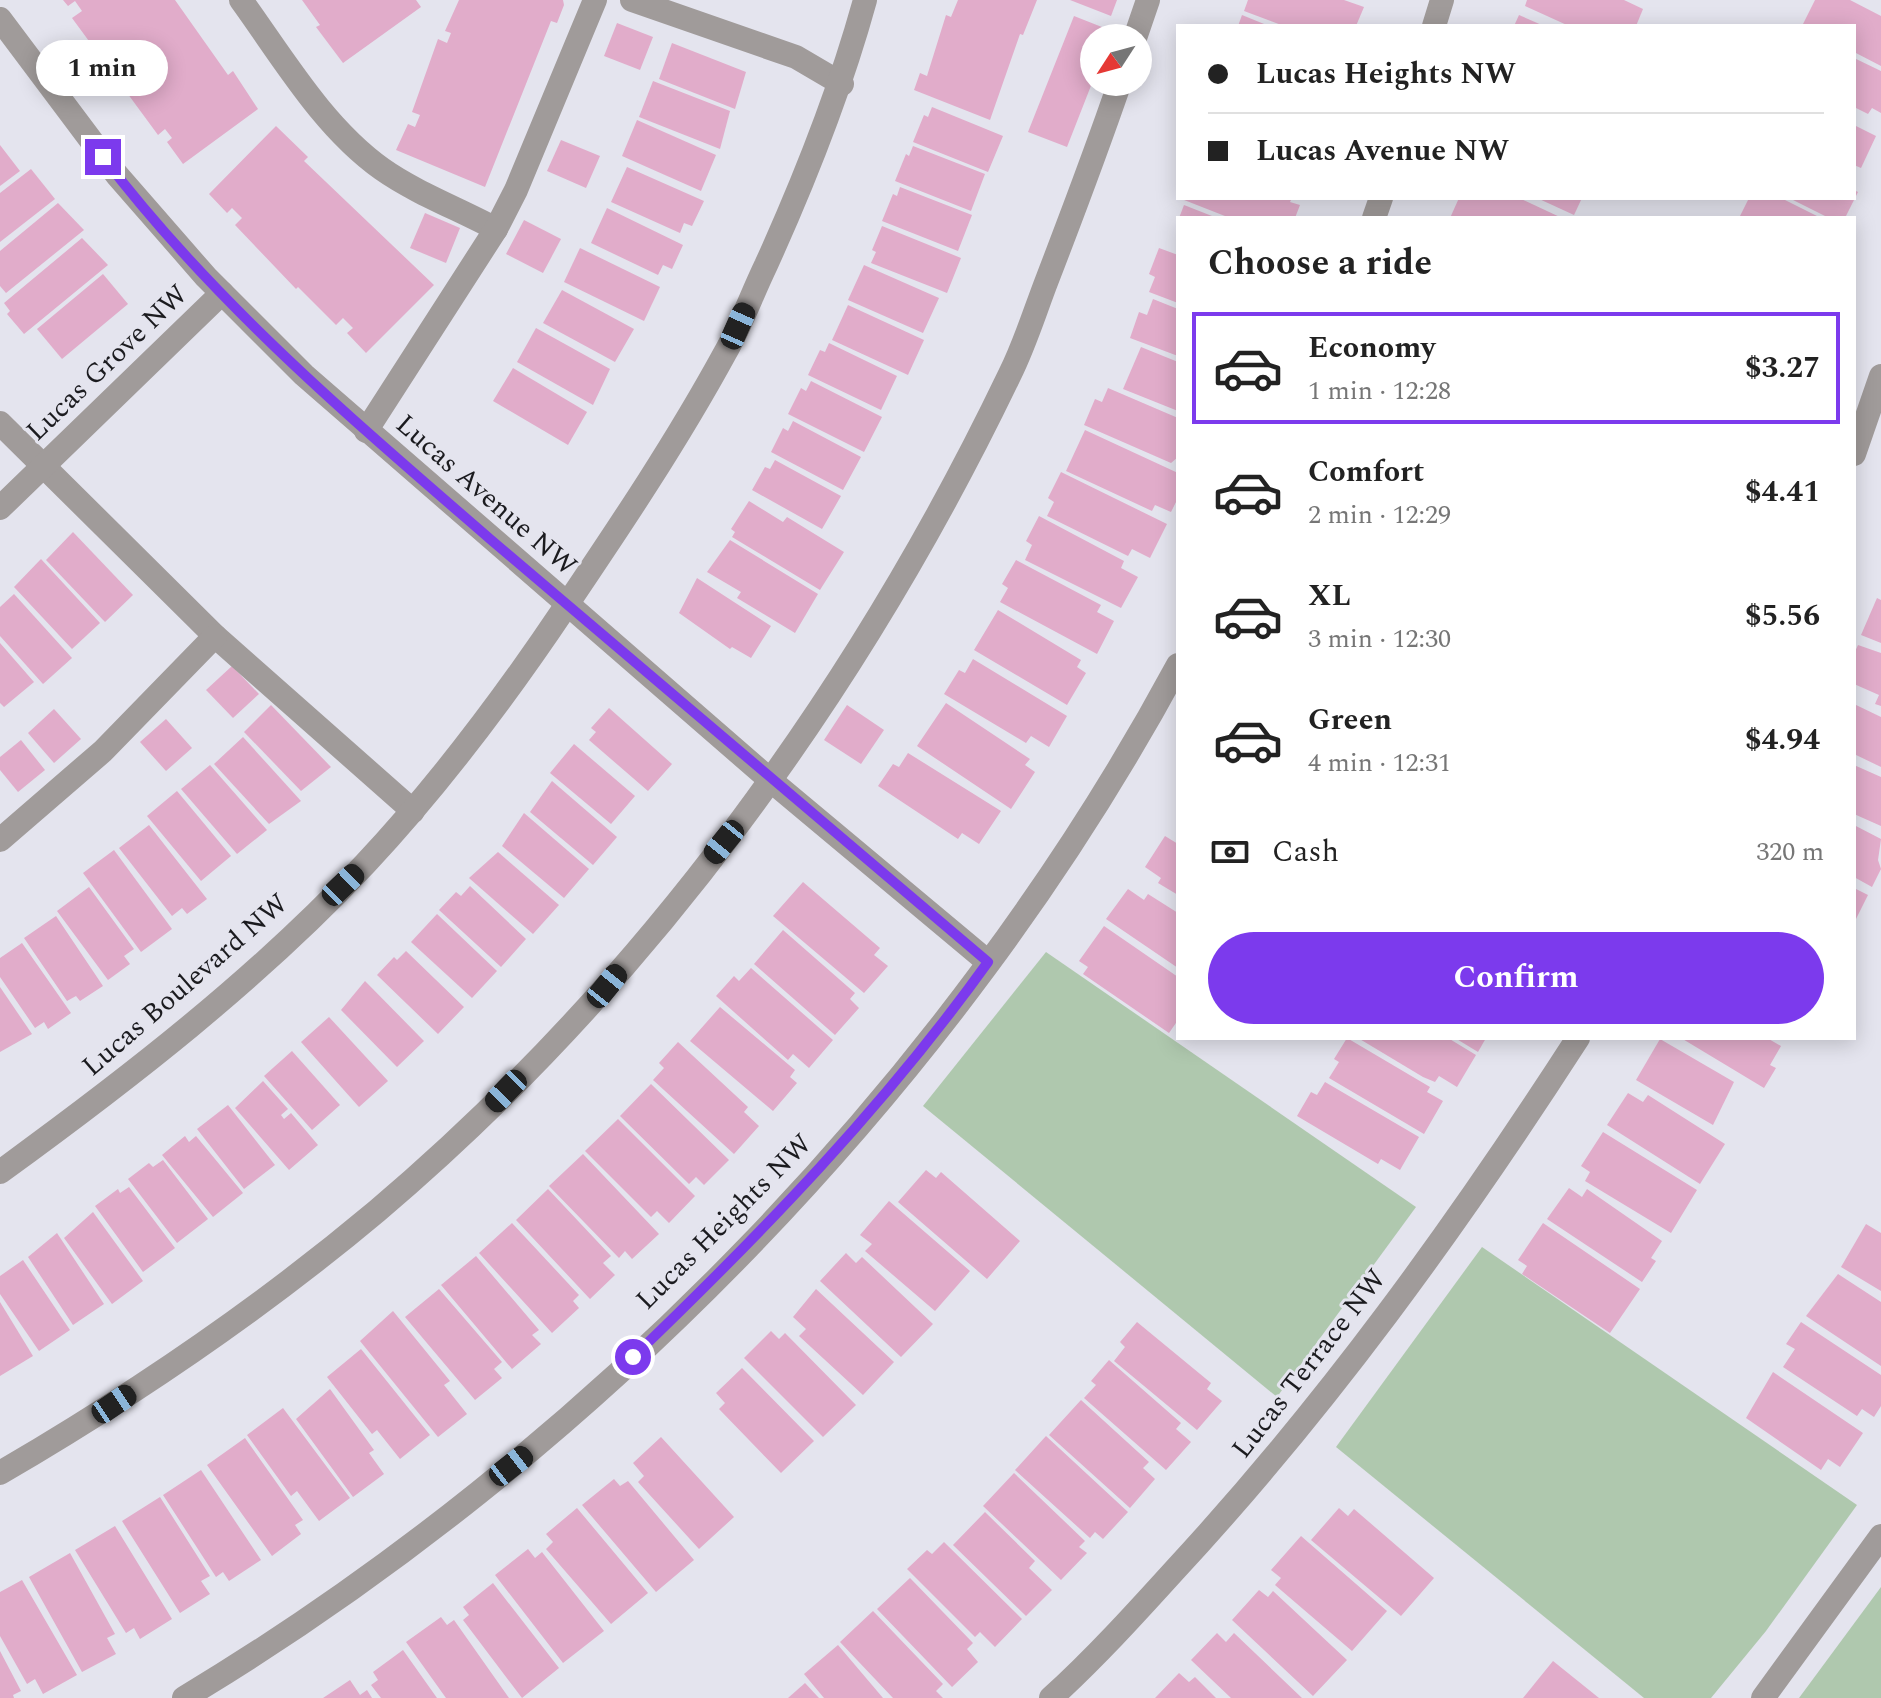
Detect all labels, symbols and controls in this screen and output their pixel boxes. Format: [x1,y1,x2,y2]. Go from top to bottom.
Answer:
north arrow [1080,24,1152,96]
map controls [1080,24,1152,96]
callout: 1 min [37,41,169,97]
text: 1 min [67,48,137,88]
text: Lucas Heights NW [1256,51,1516,97]
text: Lucas Avenue NW [1256,128,1509,174]
route end [85,139,121,175]
text: Choose a ride [1208,236,1432,291]
street label: Lucas Grove NW [16,274,198,452]
car [717,299,759,353]
text: Economy [1308,325,1435,371]
icon: car [1212,332,1284,404]
text: $3.27 [1745,345,1820,391]
text: 1 min · 12:28 [1308,371,1451,411]
street label: Lucas Avenue NW [386,404,587,587]
text: Comfort [1308,449,1424,495]
icon: car [1212,456,1284,528]
text: $4.41 [1745,469,1820,515]
text: 2 min · 12:29 [1308,495,1451,535]
text: XL [1308,573,1351,619]
icon: car [1212,580,1284,652]
text: $5.56 [1745,593,1820,639]
text: 3 min · 12:30 [1308,619,1451,659]
text: Green [1308,697,1392,743]
icon: car [1212,704,1284,776]
text: $4.94 [1745,717,1820,763]
text: 4 min · 12:31 [1308,743,1451,783]
car [700,816,748,868]
text: Cash [1272,829,1339,875]
icon: cash [1208,830,1252,874]
text: 320 m [1756,832,1824,872]
car [317,860,369,910]
street label: Lucas Boulevard NW [72,883,298,1087]
button: Confirm [1208,932,1824,1024]
car [583,960,631,1012]
car [481,1065,531,1117]
street label: Lucas Heights NW [626,1124,822,1320]
street label: Lucas Terrace NW [1221,1260,1397,1468]
route start [615,1339,651,1375]
car [87,1381,141,1427]
car [485,1442,537,1490]

